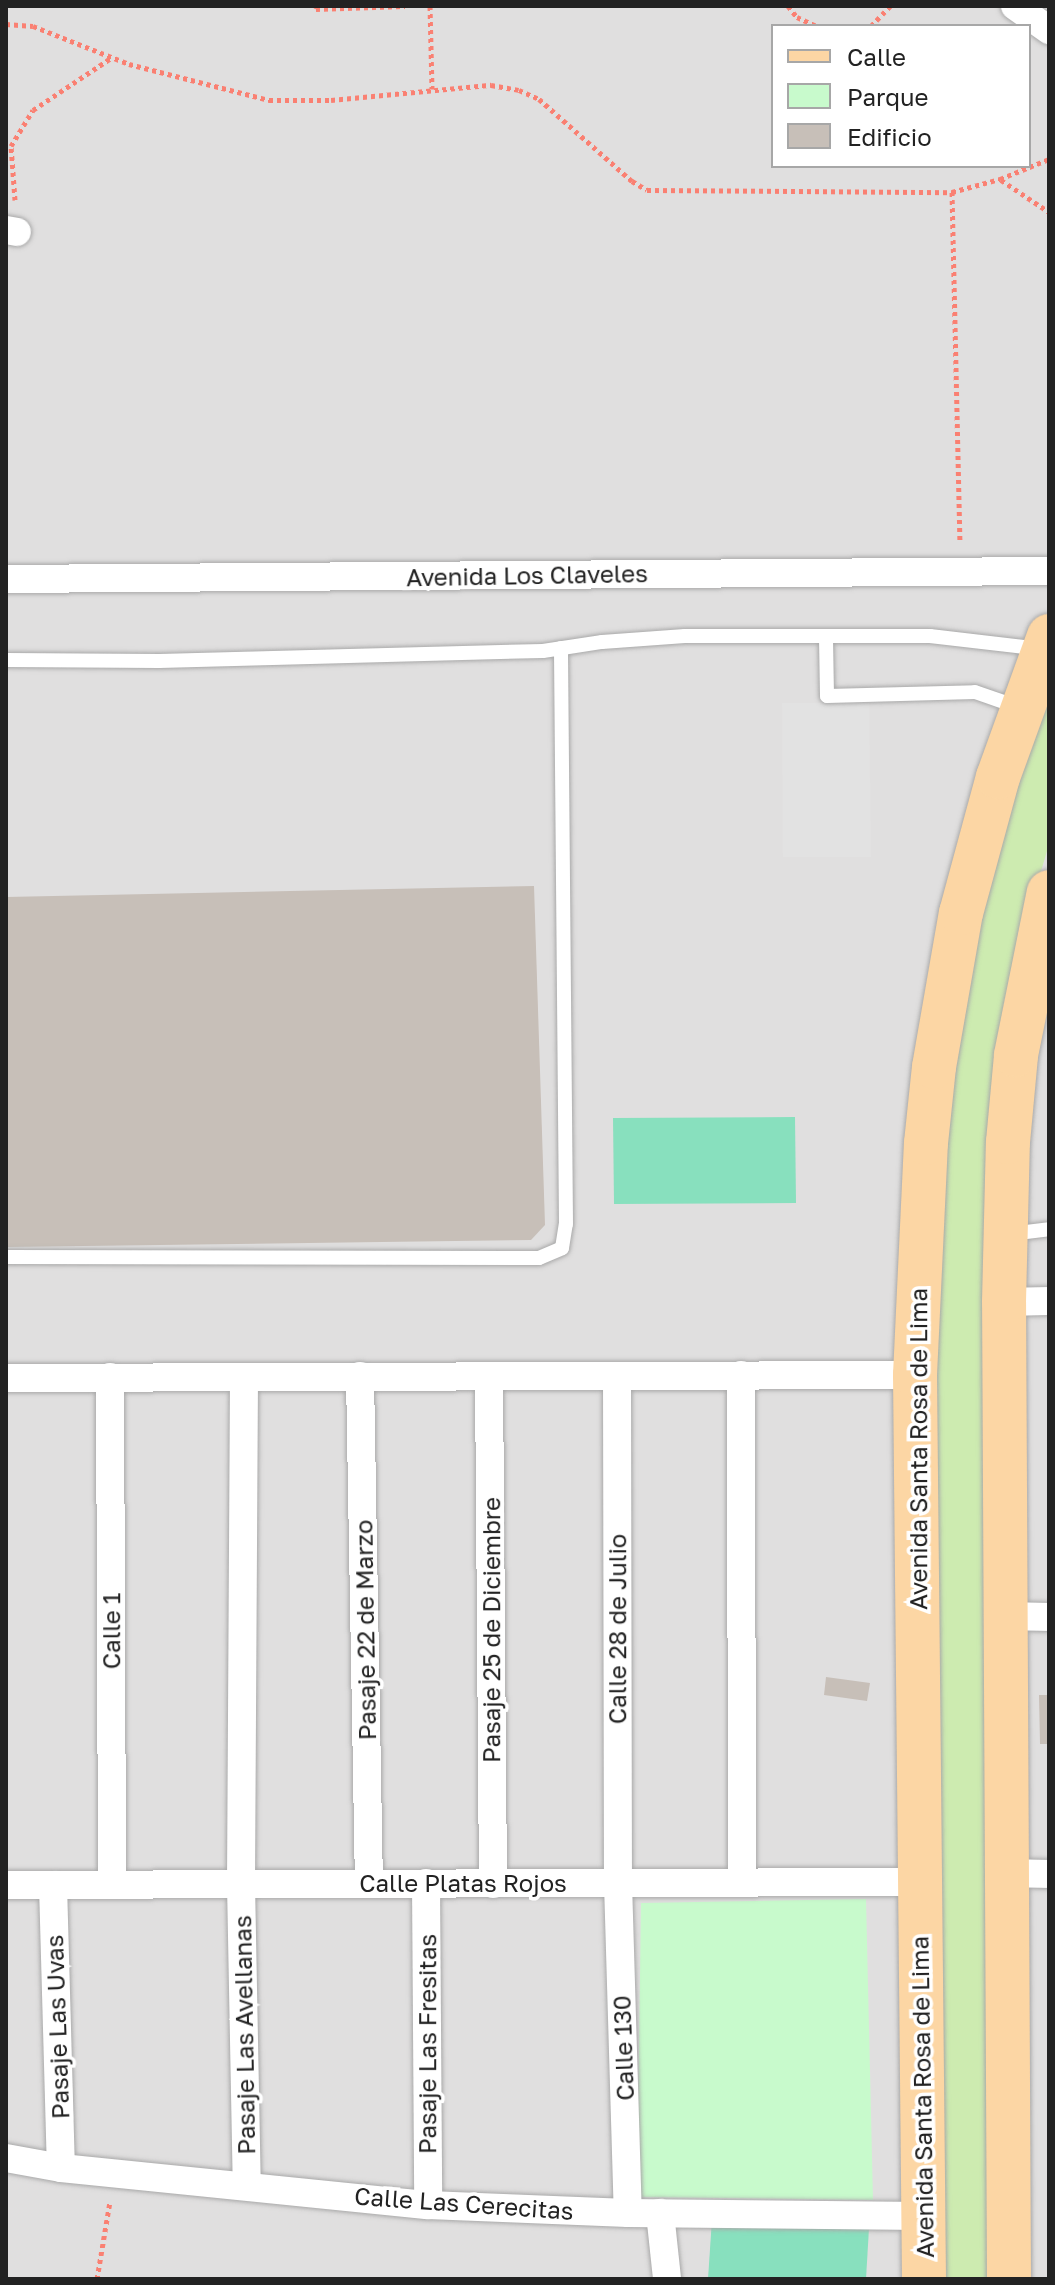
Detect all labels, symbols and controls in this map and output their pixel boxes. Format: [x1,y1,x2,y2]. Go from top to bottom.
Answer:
legend [771,24,1031,168]
text: Calle [847,42,906,71]
text: Parque [847,82,928,111]
text: Edificio [847,122,932,151]
street label: Avenida Los Claveles [406,558,648,592]
street label: Avenida Santa Rosa de Lima [904,1288,932,1610]
street label: Pasaje 25 de Diciembre [477,1497,505,1763]
street label: Pasaje 22 de Marzo [349,1519,381,1741]
street label: Calle 28 de Julio [603,1534,631,1724]
street label: Calle 1 [97,1593,125,1669]
street label: Calle Platas Rojos [359,1869,567,1897]
street label: Pasaje Las Avellanas [228,1915,260,2155]
street label: Pasaje Las Uvas [39,1934,75,2120]
street label: Pasaje Las Fresitas [413,1934,441,2154]
street label: Avenida Santa Rosa de Lima [905,1936,939,2258]
street label: Calle 130 [607,1995,639,2101]
street label: Calle Las Cerecitas [353,2181,575,2225]

